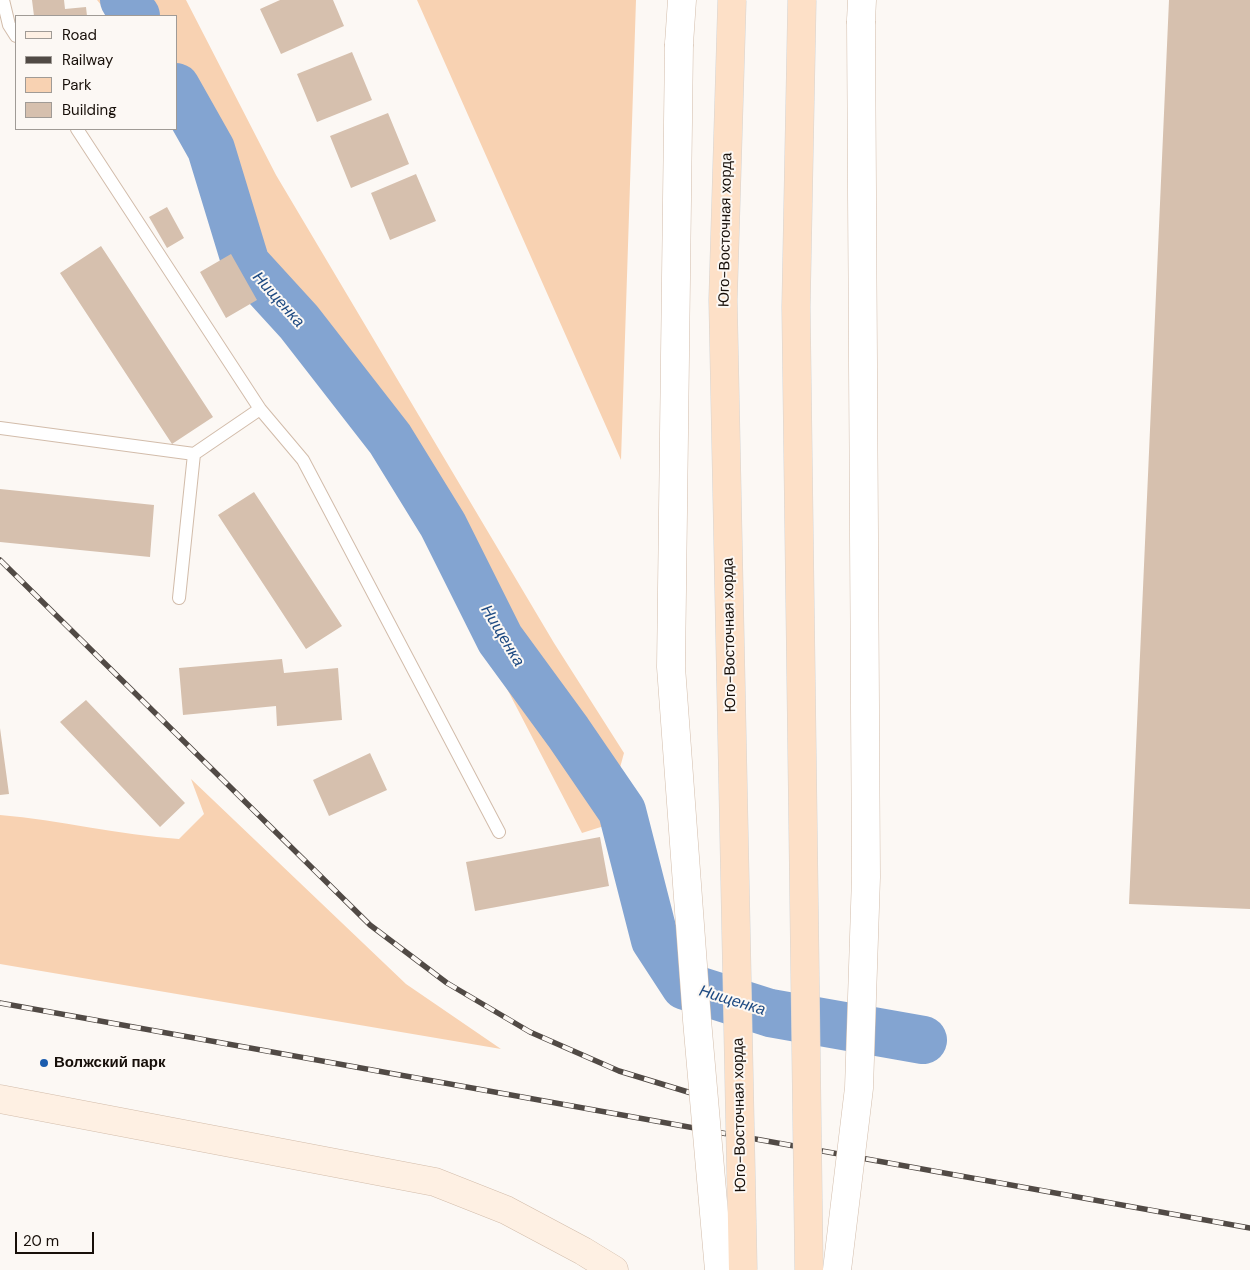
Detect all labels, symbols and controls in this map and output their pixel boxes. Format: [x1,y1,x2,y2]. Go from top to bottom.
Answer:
legend [15,15,178,130]
text: Road [62,25,97,45]
text: Railway [62,50,113,70]
text: Park [62,75,92,95]
text: Building [62,100,117,120]
street label: Юго-Восточная хорда [716,153,736,307]
water label: Нищенка [248,268,308,332]
street label: Юго-Восточная хорда [720,558,740,712]
water label: Нищенка [476,602,528,670]
water label: Нищенка [697,982,767,1020]
street label: Юго-Восточная хорда [730,1038,750,1192]
place label: Волжский парк [54,1054,165,1072]
marker: Волжский парк [38,1057,50,1069]
scale bar [18,1222,96,1254]
text: 20 m [23,1231,59,1251]

